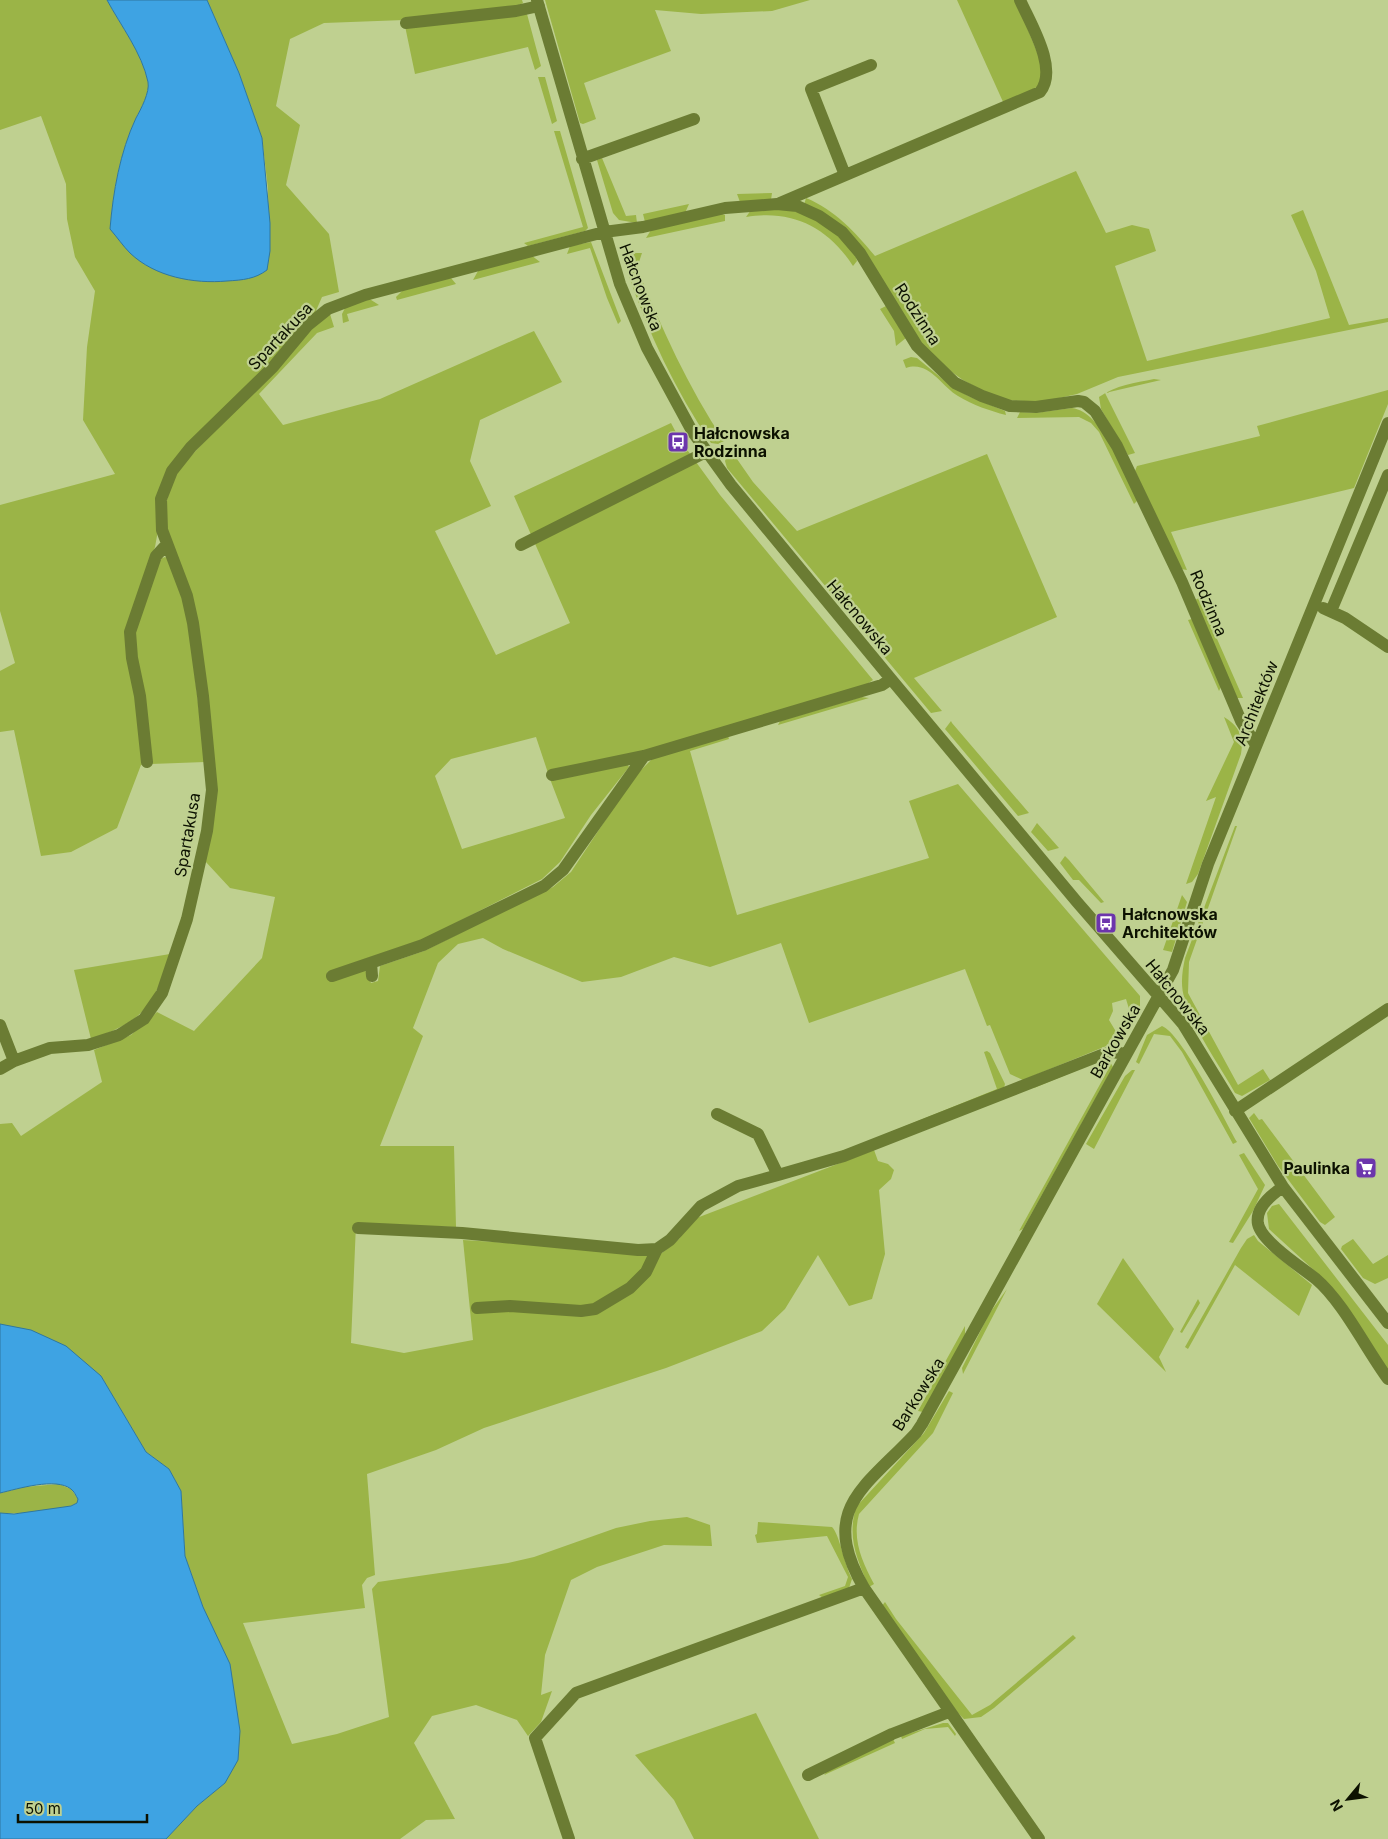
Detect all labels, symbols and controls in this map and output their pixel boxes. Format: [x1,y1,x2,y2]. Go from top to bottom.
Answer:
street label: Hałcnowska [615,240,667,334]
street label: Rodzinna [891,279,945,349]
street label: Spartakusa [244,298,316,374]
place label: Hałcnowska Rodzinna [694,423,790,461]
bus stop icon: Hałcnowska Rodzinna [666,430,690,454]
street label: Rodzinna [1186,567,1232,639]
street label: Hałcnowska [823,575,897,659]
street label: Architektów [1230,658,1282,748]
street label: Spartakusa [170,791,204,879]
place label: Hałcnowska Architektów [1122,904,1218,942]
bus stop icon: Hałcnowska Architektów [1094,911,1118,935]
street label: Hałcnowska [1141,955,1215,1039]
street label: Barkowska [1086,1000,1144,1082]
supermarket icon: Paulinka [1354,1156,1378,1180]
place label: Paulinka [1283,1158,1350,1178]
street label: Barkowska [888,1354,948,1434]
north arrow [1323,1774,1373,1824]
scale bar [18,1792,146,1824]
text: N [1326,1797,1346,1814]
text: 50 m [25,1799,61,1818]

